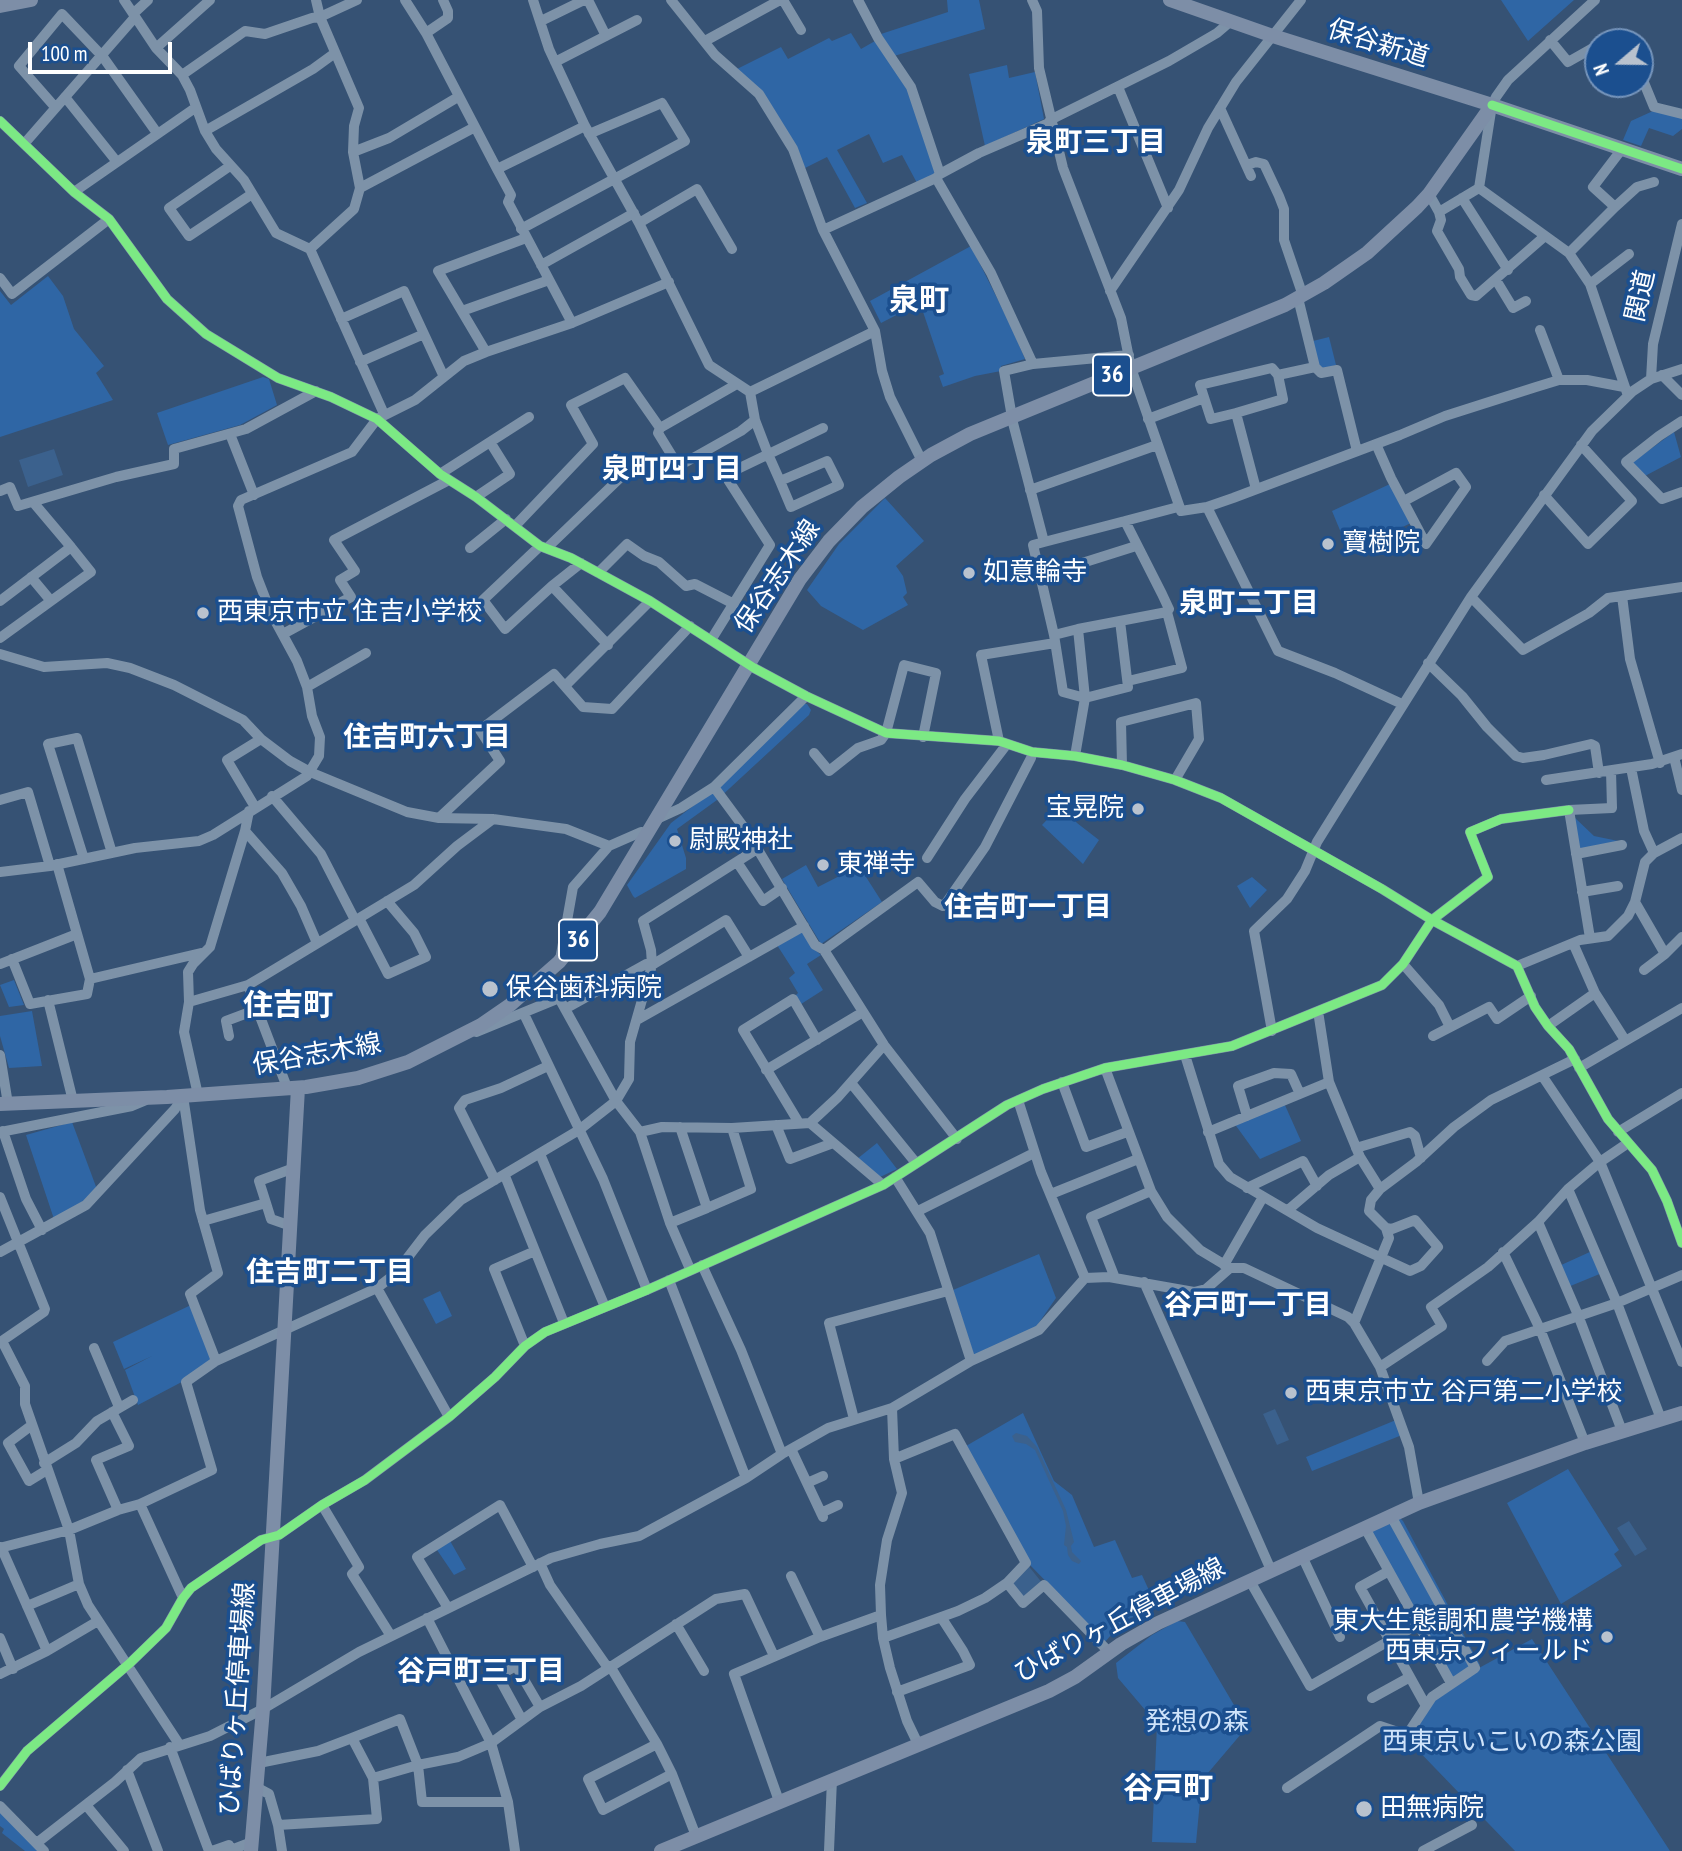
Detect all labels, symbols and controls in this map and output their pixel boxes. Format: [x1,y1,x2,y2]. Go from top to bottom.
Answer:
street label: 保谷新道 [1324,14,1432,74]
scale bar [32,28,175,72]
north arrow [1584,28,1654,98]
text: 100 m [41,40,87,67]
text: N [1588,61,1614,78]
district label: 泉町三丁目 [1026,126,1166,160]
street label: 関道 [1620,267,1662,325]
district label: 泉町 [889,283,949,319]
road number: 36 [1093,354,1131,396]
district label: 泉町四丁目 [602,453,742,487]
street label: 保谷志木線 [729,514,827,640]
place label: 寶樹院 [1342,528,1420,560]
marker: 寶樹院 [1320,536,1336,552]
place label: 如意輪寺 [983,557,1087,589]
marker: 如意輪寺 [961,565,977,581]
district label: 泉町二丁目 [1179,587,1319,621]
place label: 西東京市立 住吉小学校 [217,597,483,629]
marker: 西東京市立 住吉小学校 [195,605,211,621]
district label: 住吉町六丁目 [343,721,511,755]
place label: 宝晃院 [1046,793,1124,825]
marker: 宝晃院 [1130,801,1146,817]
place label: 尉殿神社 [689,825,793,857]
marker: 尉殿神社 [667,833,683,849]
place label: 東禅寺 [837,849,915,881]
marker: 東禅寺 [815,857,831,873]
district label: 住吉町一丁目 [944,891,1112,925]
road number: 36 [559,920,597,960]
place label: 保谷歯科病院 [506,973,662,1005]
marker: 保谷歯科病院 [480,979,500,999]
district label: 住吉町 [243,988,333,1024]
street label: 保谷志木線 [250,1028,384,1082]
district label: 住吉町二丁目 [246,1256,414,1290]
district label: 谷戸町一丁目 [1164,1289,1332,1323]
place label: 西東京市立 谷戸第二小学校 [1305,1377,1623,1409]
marker: 西東京市立 谷戸第二小学校 [1283,1385,1299,1401]
street label: ひばりヶ丘停車場線 [1009,1552,1231,1690]
street label: ひばりヶ丘停車場線 [214,1581,262,1817]
place label: 東大生態調和農学機構 西東京フィールド [1333,1606,1593,1668]
marker: 東大生態調和農学機構 西東京フィールド [1599,1629,1615,1645]
district label: 谷戸町三丁目 [397,1655,565,1689]
park label: 発想の森 [1145,1707,1249,1739]
park label: 西東京いこいの森公園 [1382,1727,1642,1759]
district label: 谷戸町 [1123,1771,1213,1807]
place label: 田無病院 [1380,1793,1484,1825]
marker: 田無病院 [1354,1799,1374,1819]

